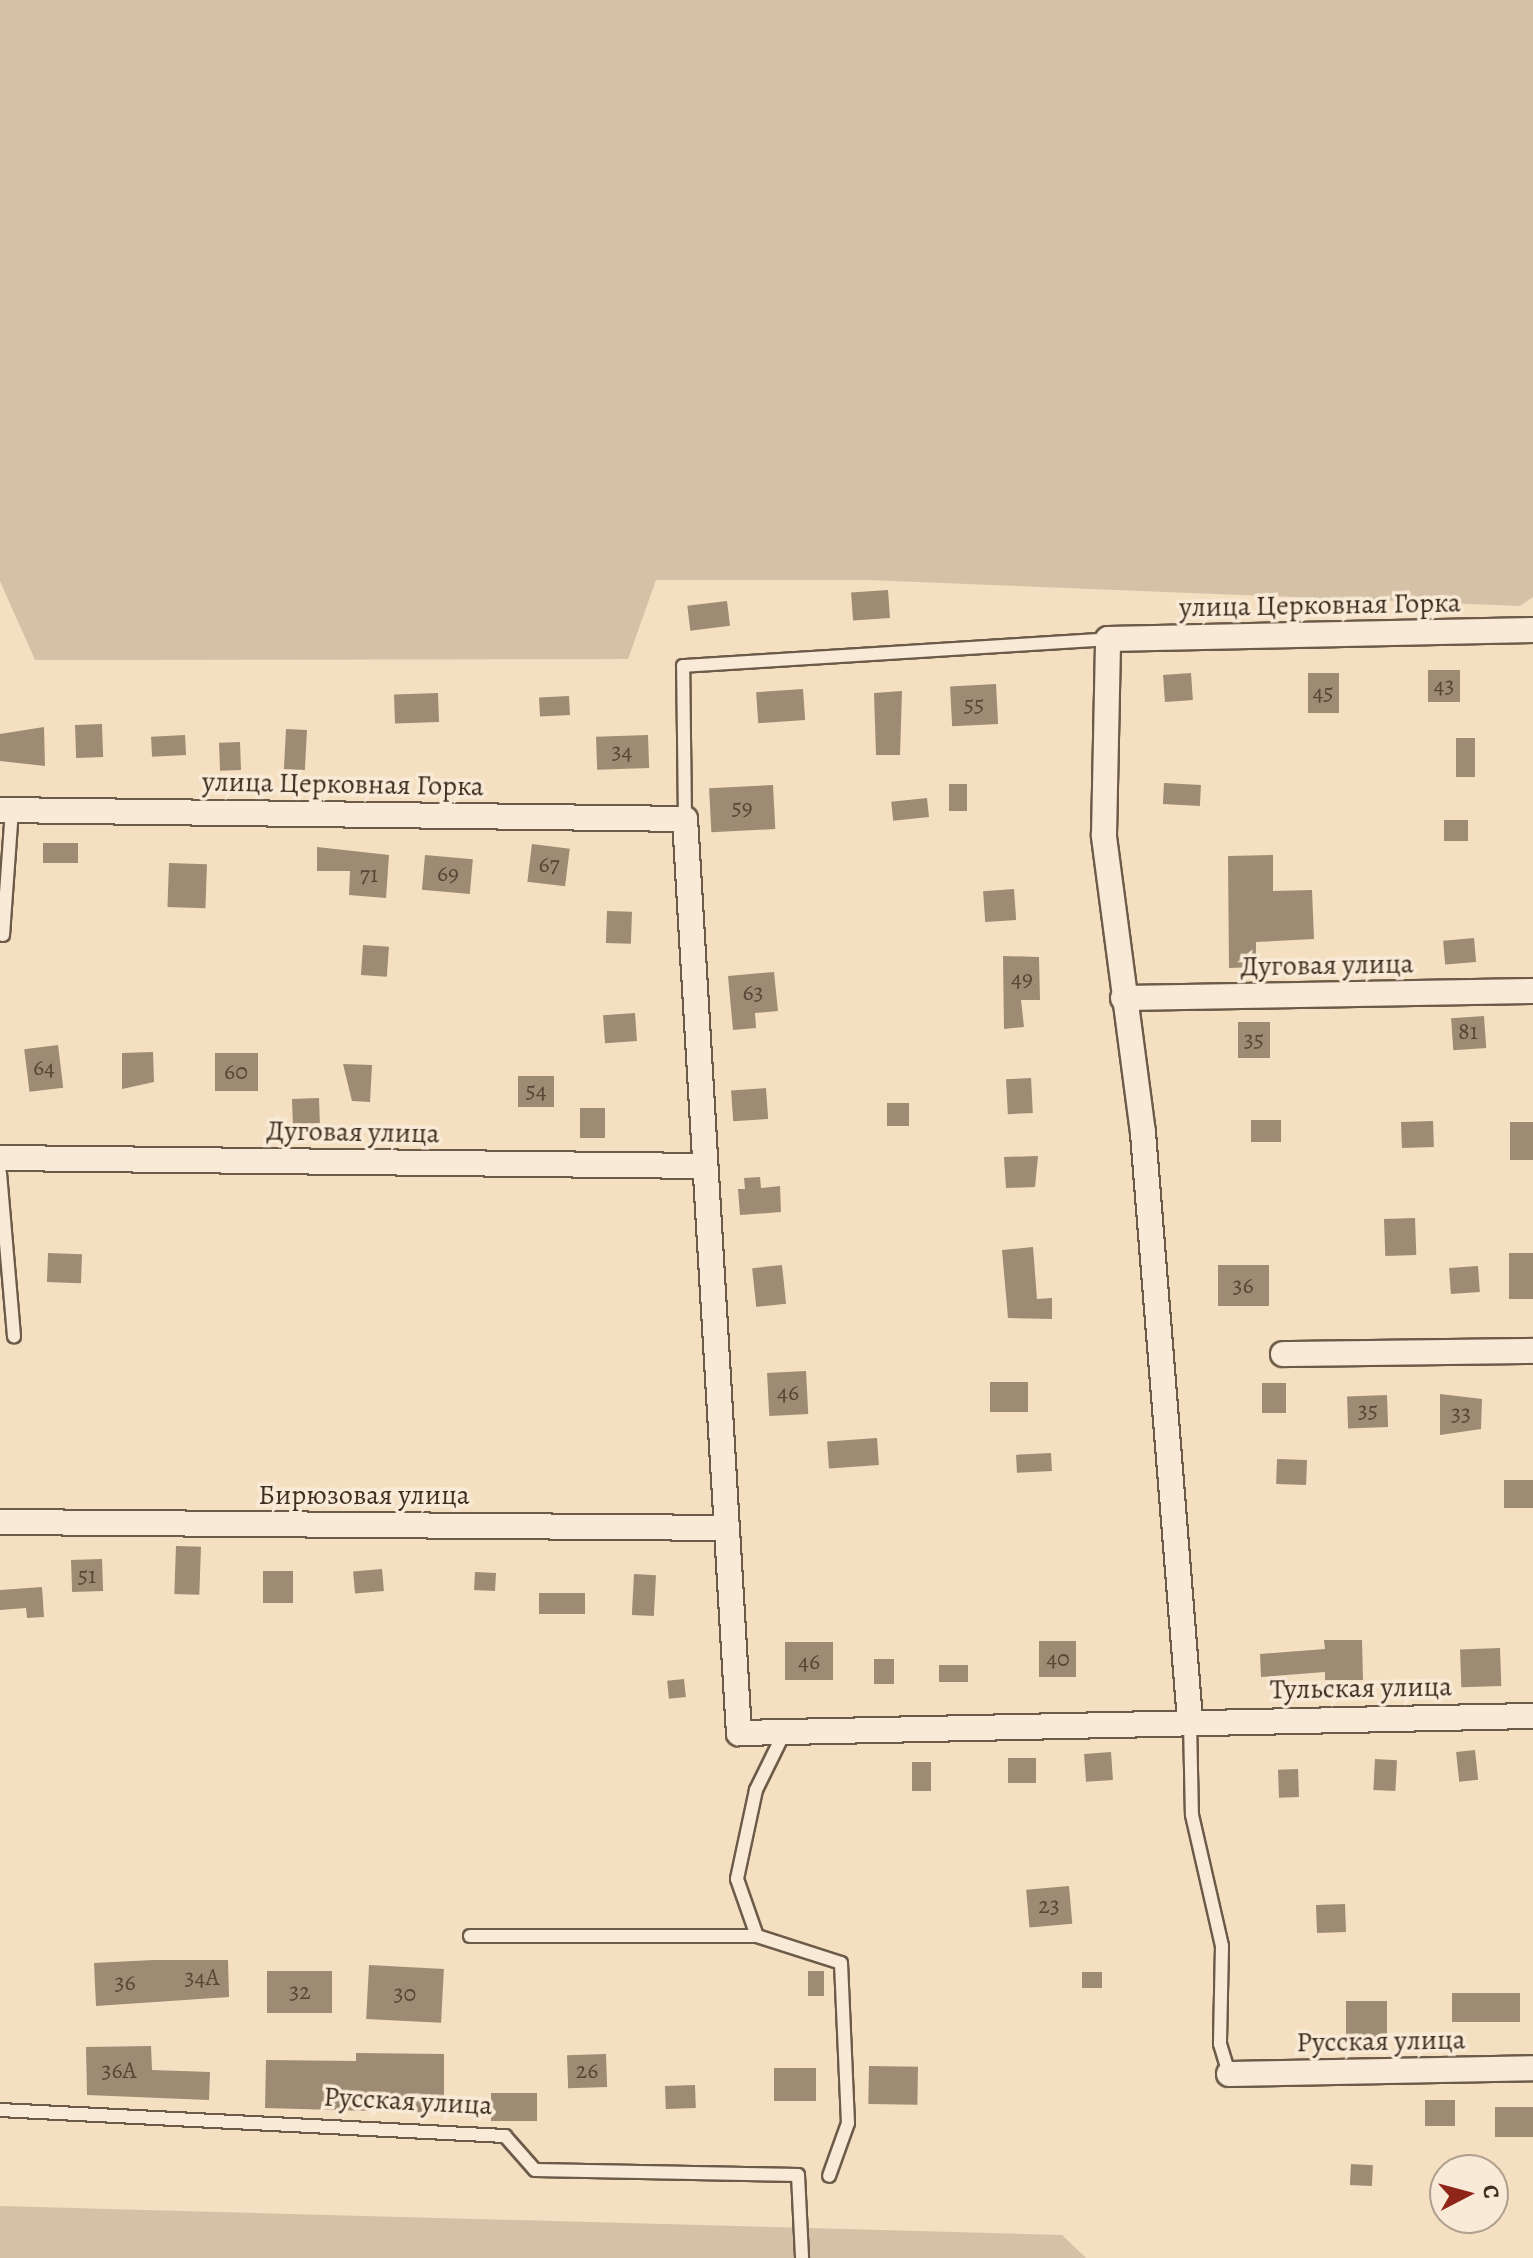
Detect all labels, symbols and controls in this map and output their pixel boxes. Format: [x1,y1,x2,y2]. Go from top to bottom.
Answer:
street label: улица Церковная Горка [1179,586,1461,624]
house number: 43 [1434,672,1454,700]
house number: 45 [1312,679,1334,707]
house number: 55 [964,691,984,719]
house number: 34 [612,738,632,766]
street label: улица Церковная Горка [202,765,484,803]
house number: 59 [731,794,753,822]
house number: 67 [538,851,560,879]
house number: 69 [437,860,459,888]
house number: 71 [360,861,378,889]
street label: Дуговая улица [1240,947,1414,983]
house number: 49 [1011,965,1033,993]
house number: 63 [742,979,764,1007]
house number: 81 [1458,1018,1478,1046]
house number: 35 [1244,1026,1264,1054]
house number: 64 [33,1054,55,1082]
house number: 60 [224,1058,248,1086]
house number: 54 [525,1077,547,1105]
street label: Дуговая улица [266,1114,440,1150]
house number: 36 [1232,1272,1254,1300]
house number: 46 [777,1379,799,1407]
house number: 35 [1358,1397,1378,1425]
house number: 33 [1451,1400,1471,1428]
street label: Бирюзовая улица [258,1478,470,1512]
house number: 51 [78,1562,96,1590]
house number: 40 [1046,1645,1070,1673]
house number: 46 [798,1648,820,1676]
street label: Тульская улица [1270,1670,1452,1706]
house number: 23 [1038,1892,1060,1920]
house number: 34А [185,1964,219,1992]
house number: 36 [114,1969,136,1997]
house number: 32 [289,1978,311,2006]
house number: 30 [394,1980,416,2008]
street label: Русская улица [1296,2023,1466,2059]
house number: 36А [101,2057,137,2085]
house number: 26 [576,2057,598,2085]
street label: Русская улица [323,2080,493,2122]
north arrow [1429,2154,1509,2234]
text: С [1475,2183,1507,2200]

